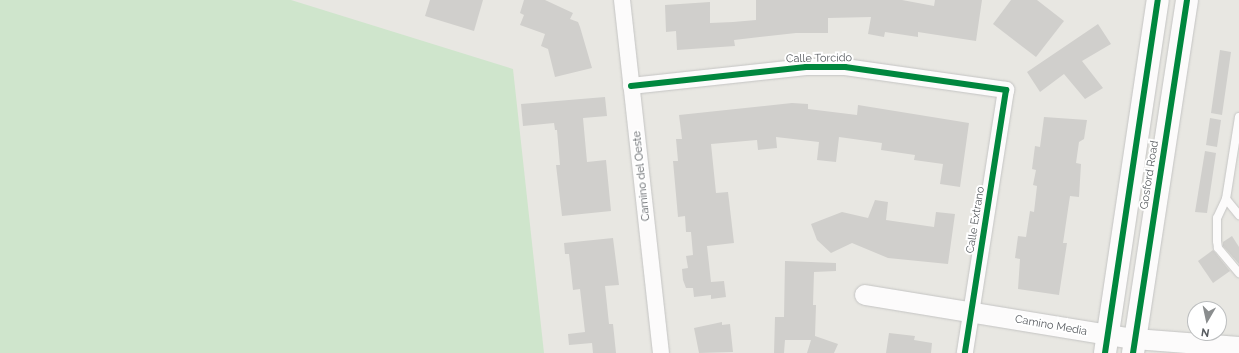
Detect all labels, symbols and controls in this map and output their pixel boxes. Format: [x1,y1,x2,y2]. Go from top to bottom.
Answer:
street label: Calle Torcido [786,52,852,66]
street label: Camino del Oeste [631,130,653,222]
street label: Gosford Road [1138,140,1162,210]
street label: Calle Extrano [964,186,988,254]
north arrow [1187,301,1227,341]
street label: Camino Media [1014,313,1088,339]
text: N [1200,325,1210,339]

